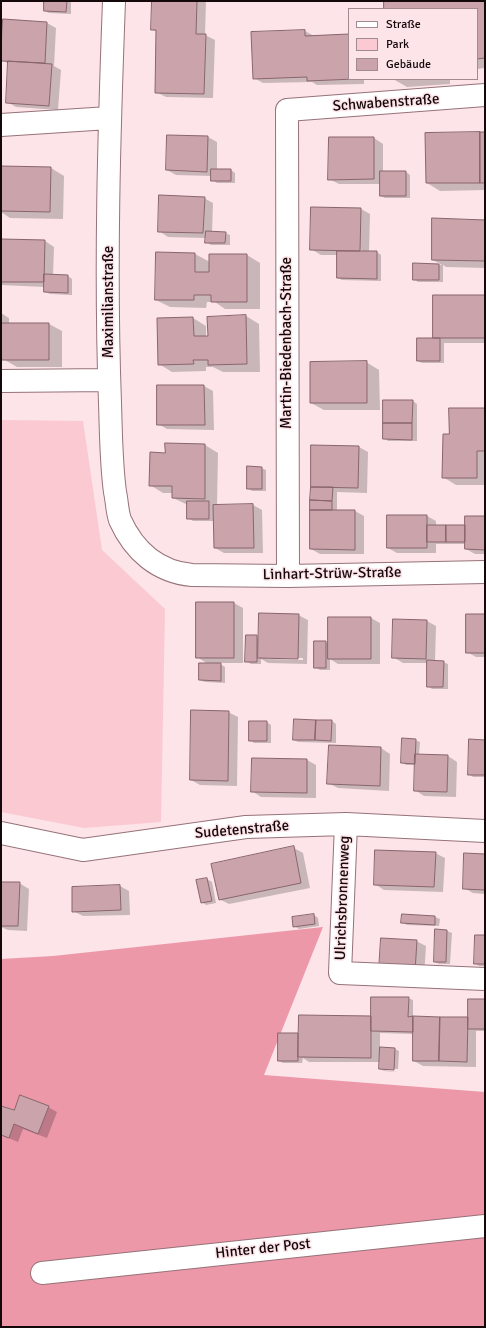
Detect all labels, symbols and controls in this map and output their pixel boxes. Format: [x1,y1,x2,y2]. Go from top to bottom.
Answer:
legend [348,8,478,80]
text: Straße [386,17,421,32]
text: Park [386,37,409,52]
text: Gebäude [386,57,431,72]
street label: Schwabenstraße [332,90,440,116]
street label: Maximilianstraße [100,246,118,358]
street label: Martin-Biedenbach-Straße [278,257,296,429]
street label: Linhart-Strüw-Straße [262,564,402,584]
street label: Sudetenstraße [194,817,290,843]
street label: Ulrichsbronnenweg [332,835,354,961]
street label: Hinter der Post [214,1235,312,1263]

